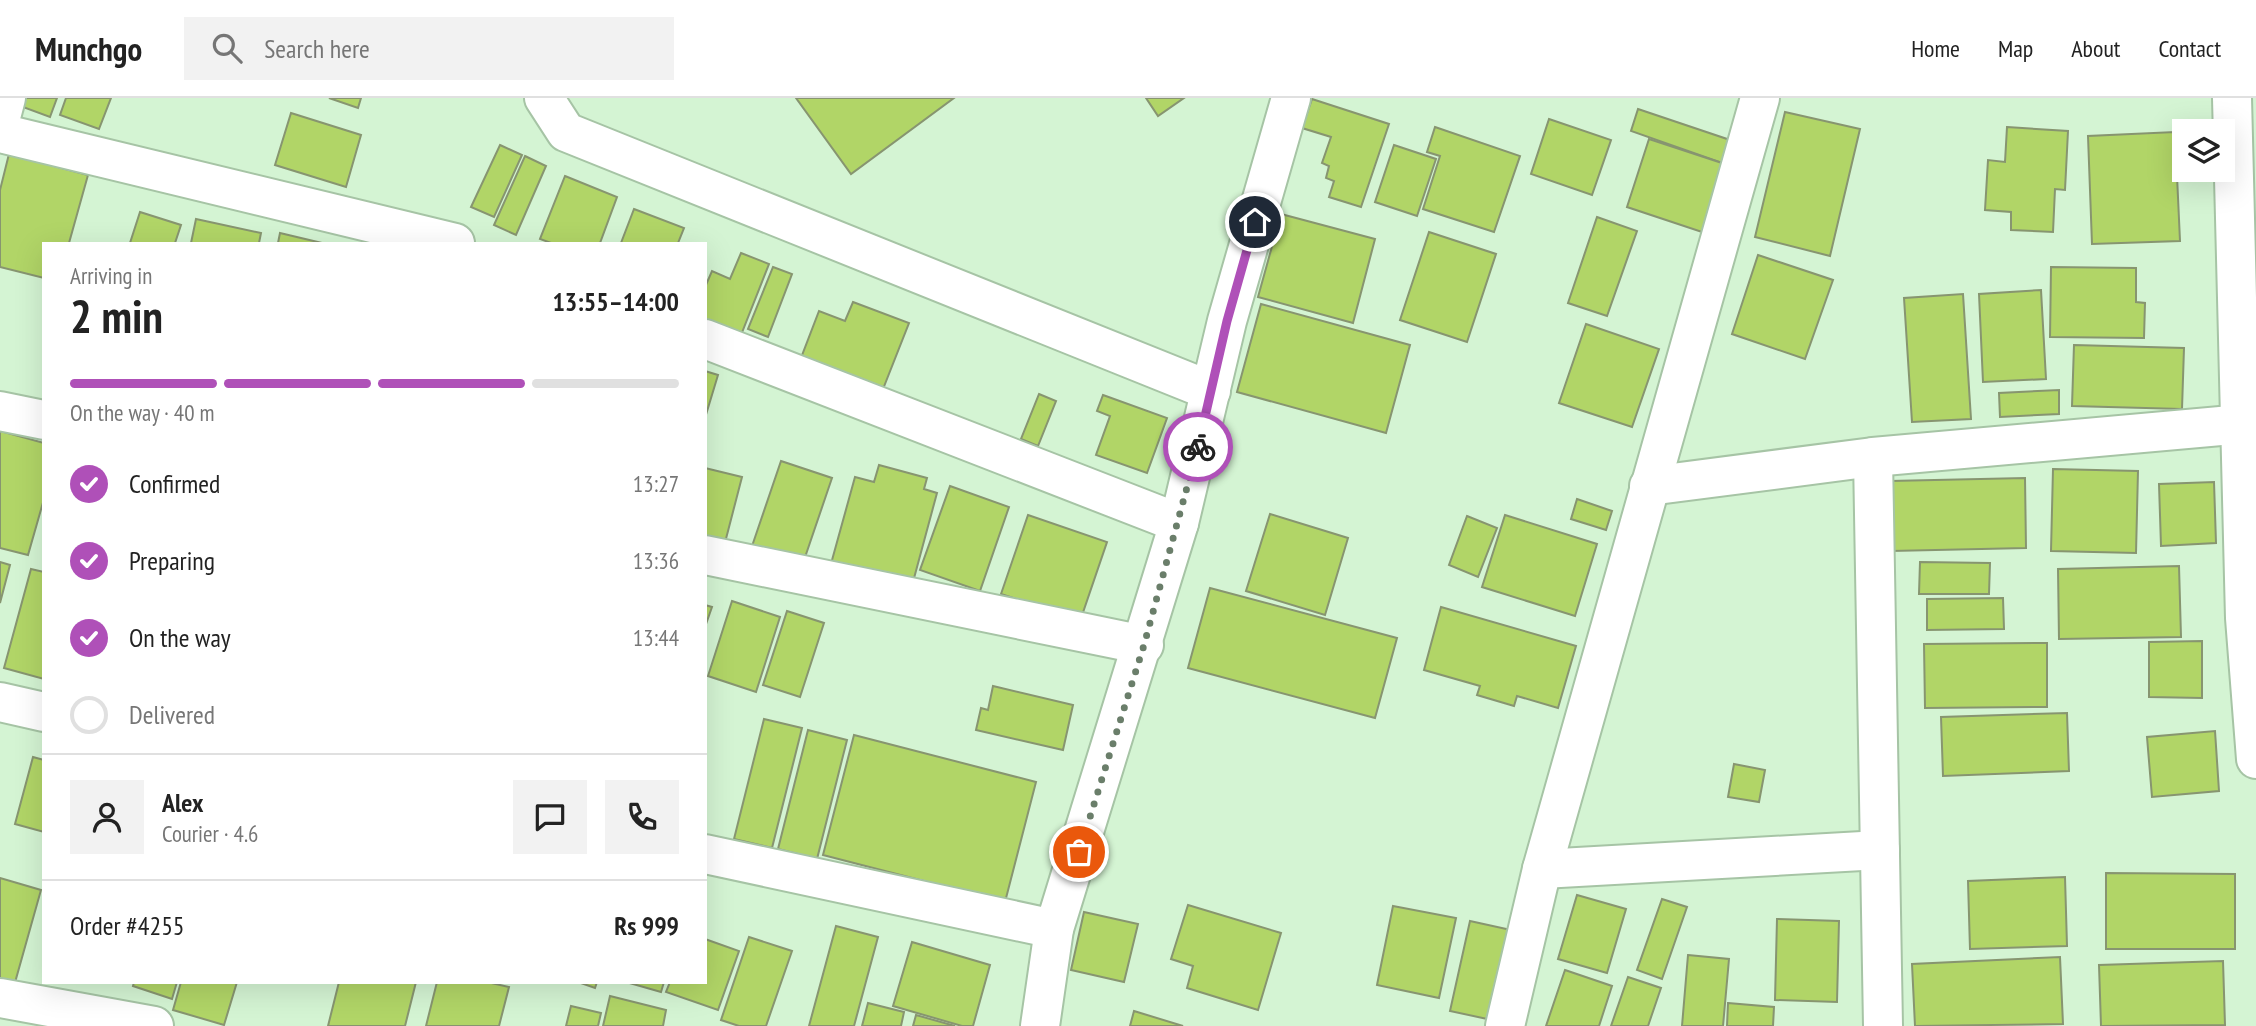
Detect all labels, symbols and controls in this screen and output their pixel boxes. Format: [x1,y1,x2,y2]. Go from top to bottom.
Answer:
search box [184,17,674,80]
text: Munchgo [35,27,142,70]
icon: search [208,29,246,67]
text: Search here [264,32,370,65]
text: Home [1911,33,1960,64]
text: Map [1998,33,2033,64]
text: About [2071,33,2120,64]
text: Contact [2158,33,2221,64]
map controls [2172,119,2235,182]
button: layers [2172,119,2235,182]
pin [1225,192,1285,252]
icon: home [1236,203,1274,241]
text: Arriving in [70,261,152,290]
text: 13:55–14:00 [552,285,679,318]
text: 2 min [70,286,163,346]
text: On the way · 40 m [70,398,214,427]
courier [1163,412,1233,482]
icon: bike [1179,428,1217,466]
icon: check [70,465,108,503]
text: Confirmed [129,467,220,500]
text: 13:27 [633,469,679,498]
icon: check [70,542,108,580]
text: Preparing [129,544,215,577]
text: 13:36 [633,546,679,575]
icon: check [70,619,108,657]
text: On the way [129,621,231,654]
text: 13:44 [633,623,679,652]
text: Delivered [129,698,215,731]
button: person [70,780,144,854]
button: chat [513,780,587,854]
button: phone [605,780,679,854]
text: Alex [162,786,203,819]
text: Courier · 4.6 [162,819,258,848]
pin [1049,822,1109,882]
icon: bag [1060,833,1098,871]
text: Order #4255 [70,909,185,942]
text: Rs 999 [614,909,679,942]

